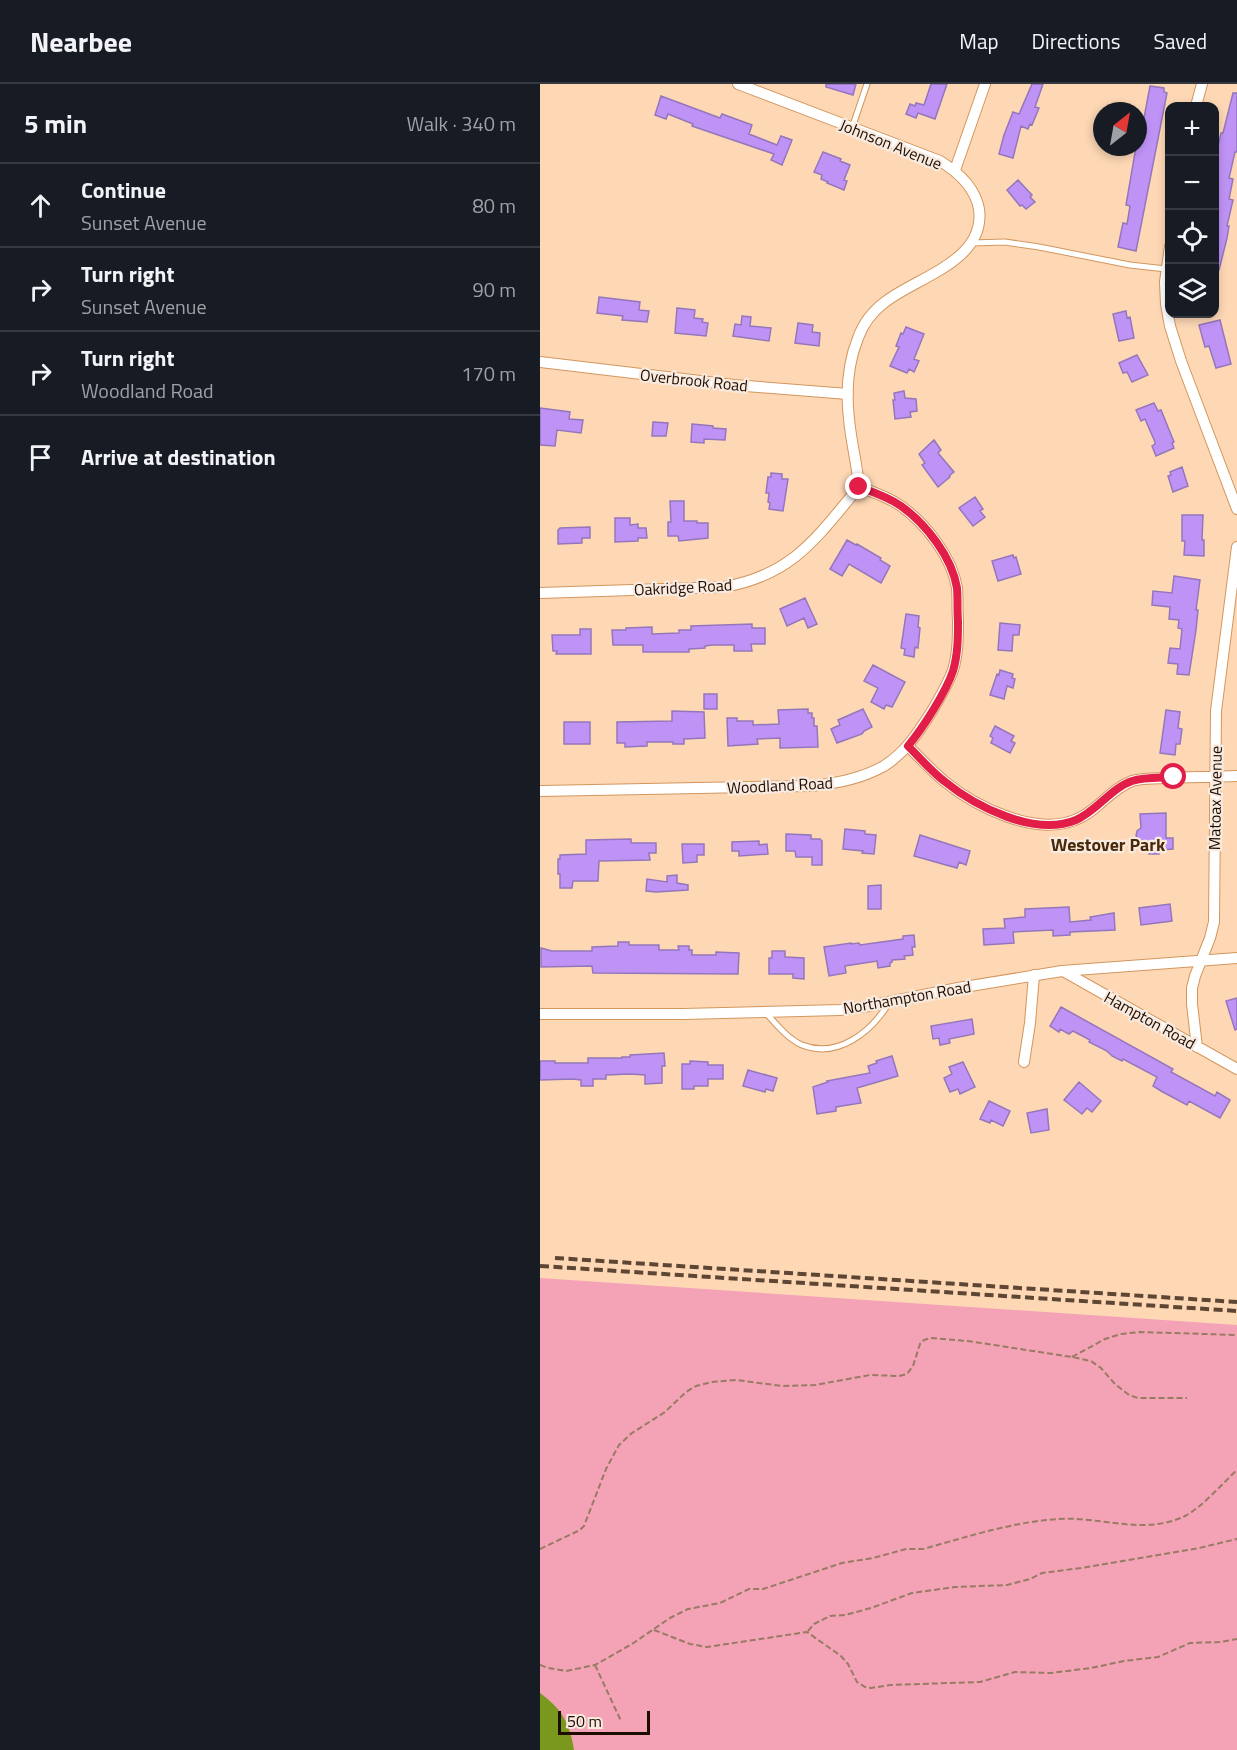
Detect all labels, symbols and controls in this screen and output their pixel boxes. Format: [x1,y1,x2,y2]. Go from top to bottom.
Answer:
text: Nearbee [30,20,132,63]
text: Map [959,25,999,57]
text: Directions [1032,25,1121,57]
text: Saved [1154,25,1207,57]
north arrow [1093,102,1147,156]
map controls [1165,102,1219,318]
button: + [1165,102,1219,156]
text: 5 min [24,104,87,143]
text: Walk · 340 m [407,108,516,139]
street label: Johnson Avenue [836,113,946,175]
button: − [1165,156,1219,210]
text: Continue [81,173,166,207]
icon: ahead [24,189,57,222]
text: 80 m [472,190,516,221]
text: Sunset Avenue [81,207,207,238]
button: locate [1165,210,1219,264]
text: Turn right [81,257,175,291]
button: layers [1165,264,1219,318]
icon: right [24,273,57,306]
text: 90 m [472,274,516,305]
text: Sunset Avenue [81,291,207,322]
text: Turn right [81,341,175,375]
icon: right [24,357,57,390]
text: 170 m [461,358,516,389]
street label: Overbrook Road [639,362,749,398]
text: Woodland Road [81,375,214,406]
text: Arrive at destination [81,440,276,474]
icon: arrive [24,441,57,474]
route end [845,473,871,499]
street label: Oakridge Road [633,572,733,602]
street label: Matoax Avenue [1202,746,1228,850]
route start [1160,763,1186,789]
street label: Woodland Road [726,770,834,800]
district label: Westover Park [1051,831,1166,858]
street label: Northampton Road [841,974,973,1020]
street label: Hampton Road [1100,985,1200,1055]
scale bar [558,1708,650,1736]
text: 50 m [567,1709,602,1733]

